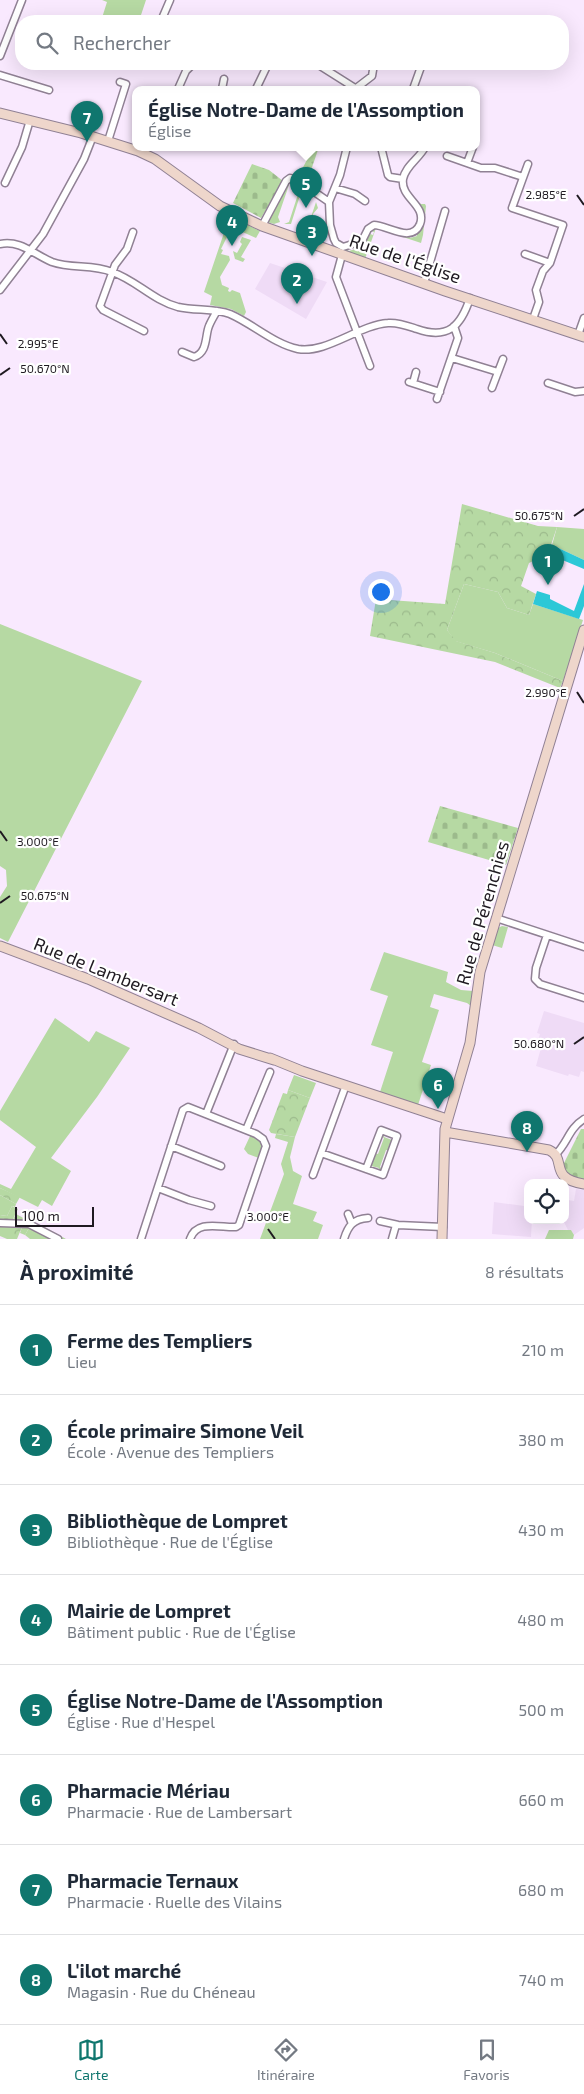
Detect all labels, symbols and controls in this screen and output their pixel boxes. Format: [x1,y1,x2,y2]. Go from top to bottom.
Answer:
search box [15,15,569,70]
icon: search [33,29,61,57]
text: Rechercher [73,31,171,54]
popup [132,86,480,151]
text: Église Notre-Dame de l'Assomption [148,98,464,121]
pin: 7 [71,101,103,142]
text: Église [148,121,191,140]
pin: 5 [290,167,322,208]
text: 2.985°E [525,187,567,201]
pin: 4 [216,205,248,246]
pin: 3 [296,215,328,256]
street label: Rue de l'Église [347,229,464,287]
pin: 2 [281,263,313,304]
text: 2.995°E [18,336,59,350]
text: 50.670°N [20,361,70,375]
text: 50.675°N [515,508,563,522]
pin: 1 [532,544,564,585]
your location [368,579,394,605]
text: 2.990°E [525,685,567,699]
text: 3.000°E [17,834,59,848]
street label: Rue de Pérenchies [451,838,513,987]
text: 50.675°N [21,888,69,902]
street label: Rue de Lambersart [31,932,182,1010]
text: 50.680°N [514,1036,564,1050]
pin: 6 [422,1068,454,1109]
pin: 8 [511,1111,543,1152]
map controls [524,1179,569,1224]
button: locate [524,1179,569,1224]
scale bar [15,1204,94,1227]
text: 100 m [22,1207,60,1224]
text: 3.000°E [247,1209,289,1223]
text: À proximité [20,1259,134,1284]
text: 8 résultats [485,1262,564,1281]
text: Ferme des Templiers [67,1329,252,1352]
text: 1 [33,1340,39,1359]
text: 210 m [521,1340,564,1359]
text: Lieu [67,1352,97,1371]
text: École primaire Simone Veil [67,1419,304,1442]
text: 2 [31,1430,41,1449]
text: 380 m [518,1430,564,1449]
text: École · Avenue des Templiers [67,1442,274,1461]
text: Bibliothèque de Lompret [67,1509,288,1532]
text: 3 [31,1520,41,1539]
text: 430 m [518,1520,564,1539]
text: Bibliothèque · Rue de l'Église [67,1532,273,1551]
text: Mairie de Lompret [67,1599,231,1622]
text: 4 [31,1610,41,1629]
text: 480 m [517,1610,564,1629]
text: Bâtiment public · Rue de l'Église [67,1622,296,1641]
text: Église Notre-Dame de l'Assomption [67,1689,383,1712]
text: 5 [32,1700,40,1719]
text: 500 m [519,1700,564,1719]
text: Église · Rue d'Hespel [67,1712,215,1731]
text: Pharmacie Mériau [67,1779,230,1802]
text: 6 [31,1790,41,1809]
text: 660 m [518,1790,564,1809]
text: Pharmacie · Rue de Lambersart [67,1802,292,1821]
text: Pharmacie Ternaux [67,1869,239,1892]
text: 7 [32,1880,40,1899]
text: 680 m [518,1880,564,1899]
text: Pharmacie · Ruelle des Vilains [67,1892,282,1911]
text: L'ilot marché [67,1959,181,1982]
text: 8 [31,1970,41,1989]
text: 740 m [519,1970,564,1989]
text: Magasin · Rue du Chéneau [67,1982,256,2001]
tab: Carte [74,2036,108,2083]
tab: Itinéraire [257,2036,315,2083]
tab: Favoris [463,2036,510,2083]

